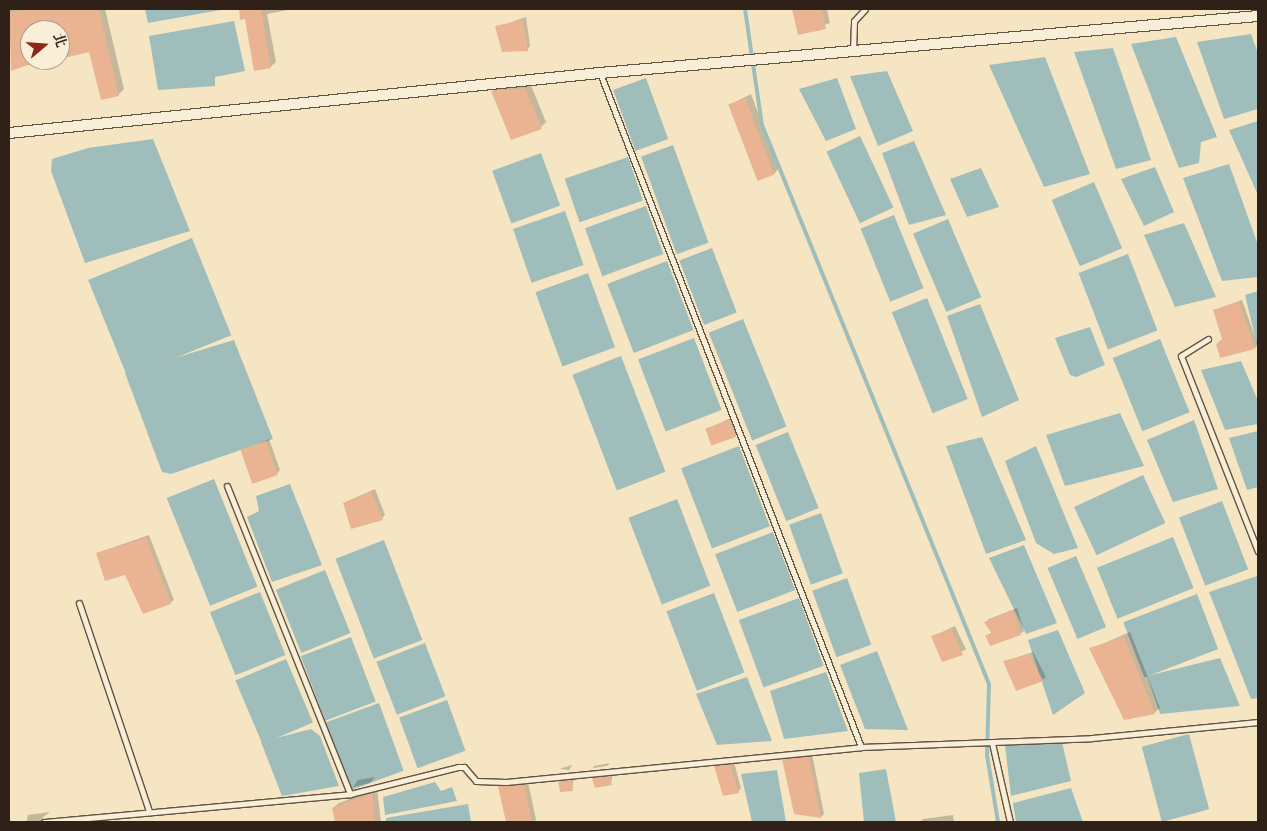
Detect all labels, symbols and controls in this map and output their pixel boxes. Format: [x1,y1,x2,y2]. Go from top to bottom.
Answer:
north arrow [20,20,70,70]
text: 北 [47,31,70,50]

